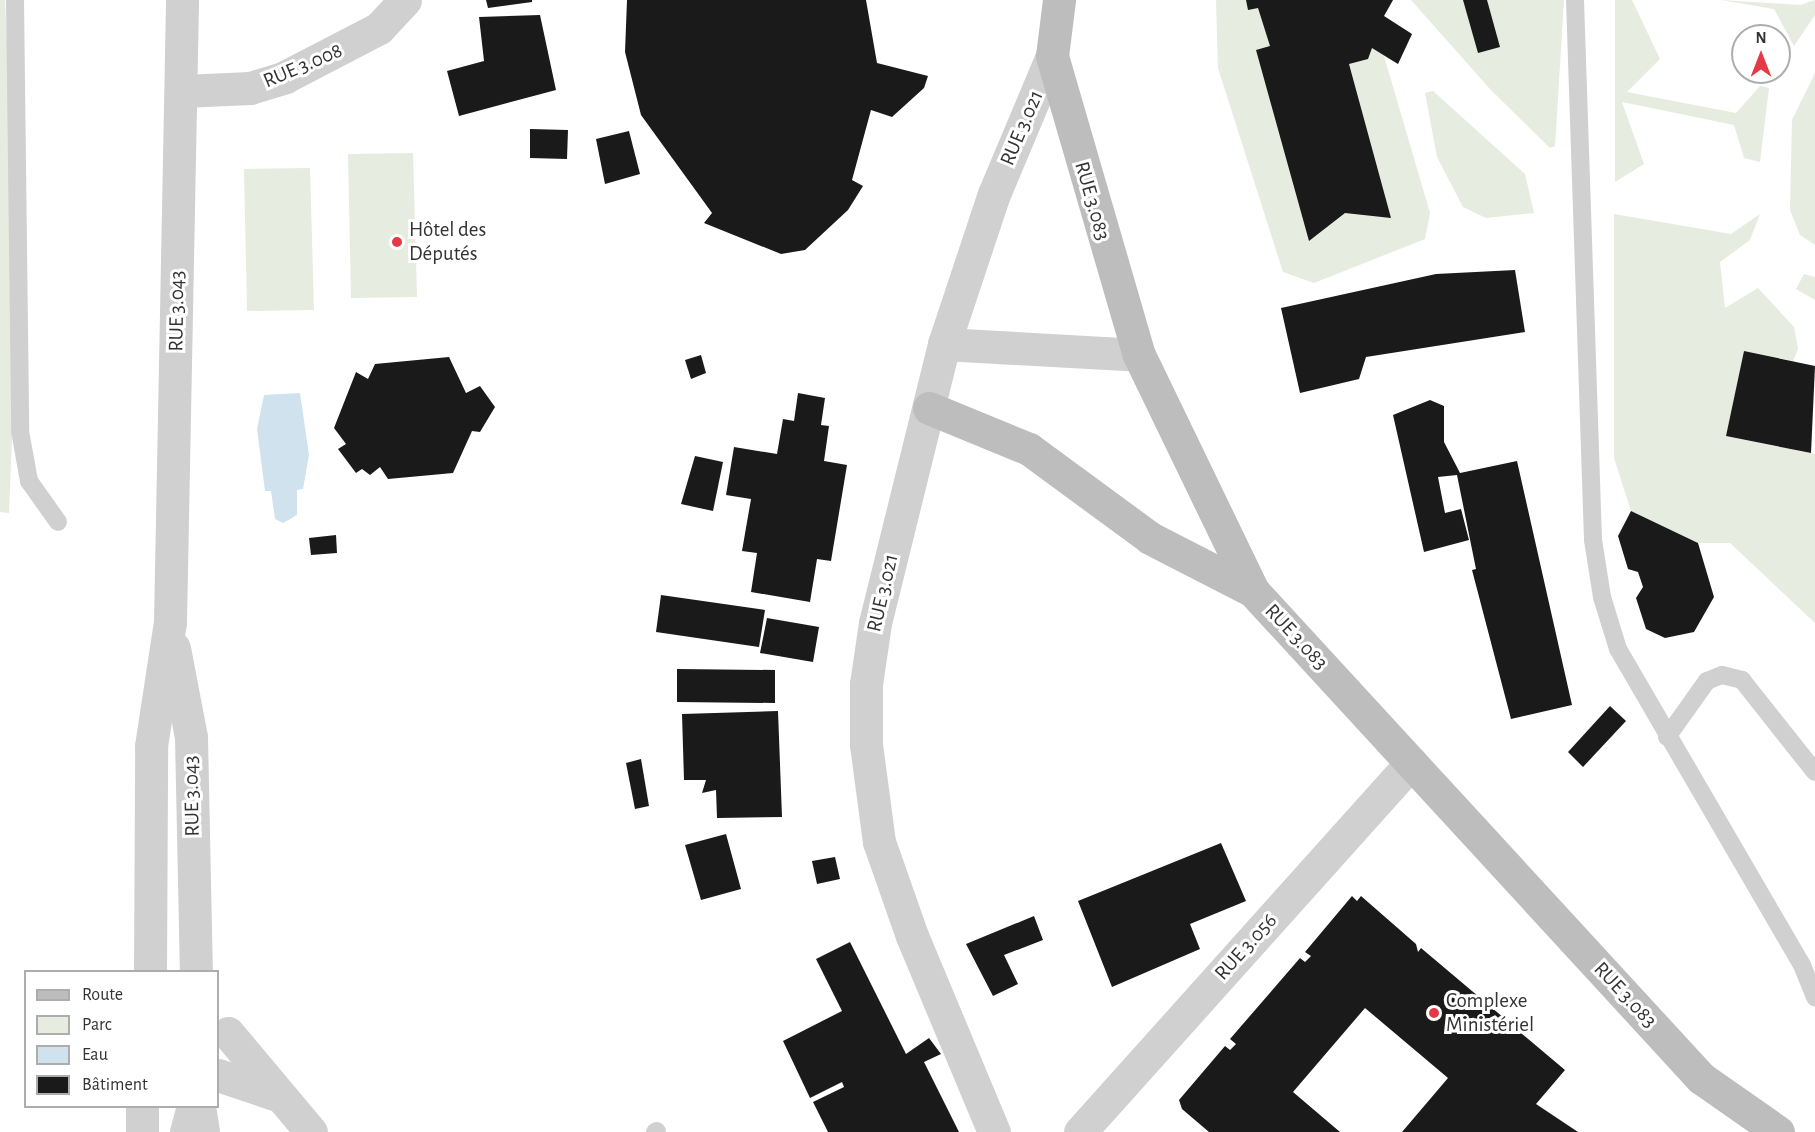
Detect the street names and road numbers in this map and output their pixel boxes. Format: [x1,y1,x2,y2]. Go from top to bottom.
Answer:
street label: RUE 3.008 [260,38,346,94]
street label: RUE 3.021 [995,87,1049,169]
street label: RUE 3.083 [1069,159,1115,243]
street label: RUE 3.043 [164,270,190,352]
street label: RUE 3.021 [862,552,904,634]
street label: RUE 3.083 [1259,599,1333,675]
street label: RUE 3.043 [179,755,205,837]
street label: RUE 3.056 [1209,908,1283,986]
street label: RUE 3.083 [1588,957,1662,1033]

